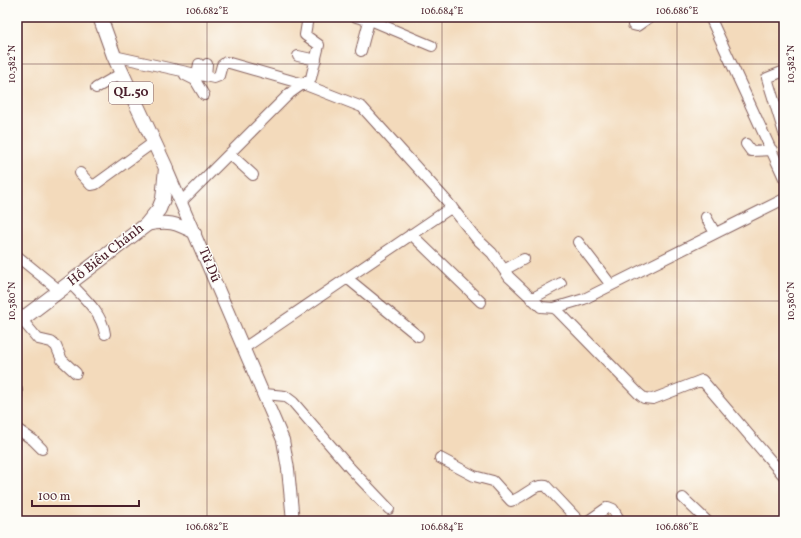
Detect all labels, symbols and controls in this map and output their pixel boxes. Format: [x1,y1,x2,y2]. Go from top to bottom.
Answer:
text: 106.682°E [186,4,228,18]
text: 106.684°E [421,4,463,18]
text: 106.686°E [656,4,698,18]
text: 10.382°N [5,44,19,83]
text: 10.382°N [784,44,798,83]
road number: QL.50 [109,82,153,104]
street label: Hồ Biểu Chánh [64,219,148,291]
street label: Từ Dũ [193,244,225,286]
text: 10.380°N [5,281,19,321]
text: 10.380°N [784,281,798,321]
scale bar [32,482,139,508]
text: 100 m [38,489,71,505]
text: 106.682°E [186,520,228,534]
text: 106.684°E [421,520,463,534]
text: 106.686°E [656,520,698,534]

